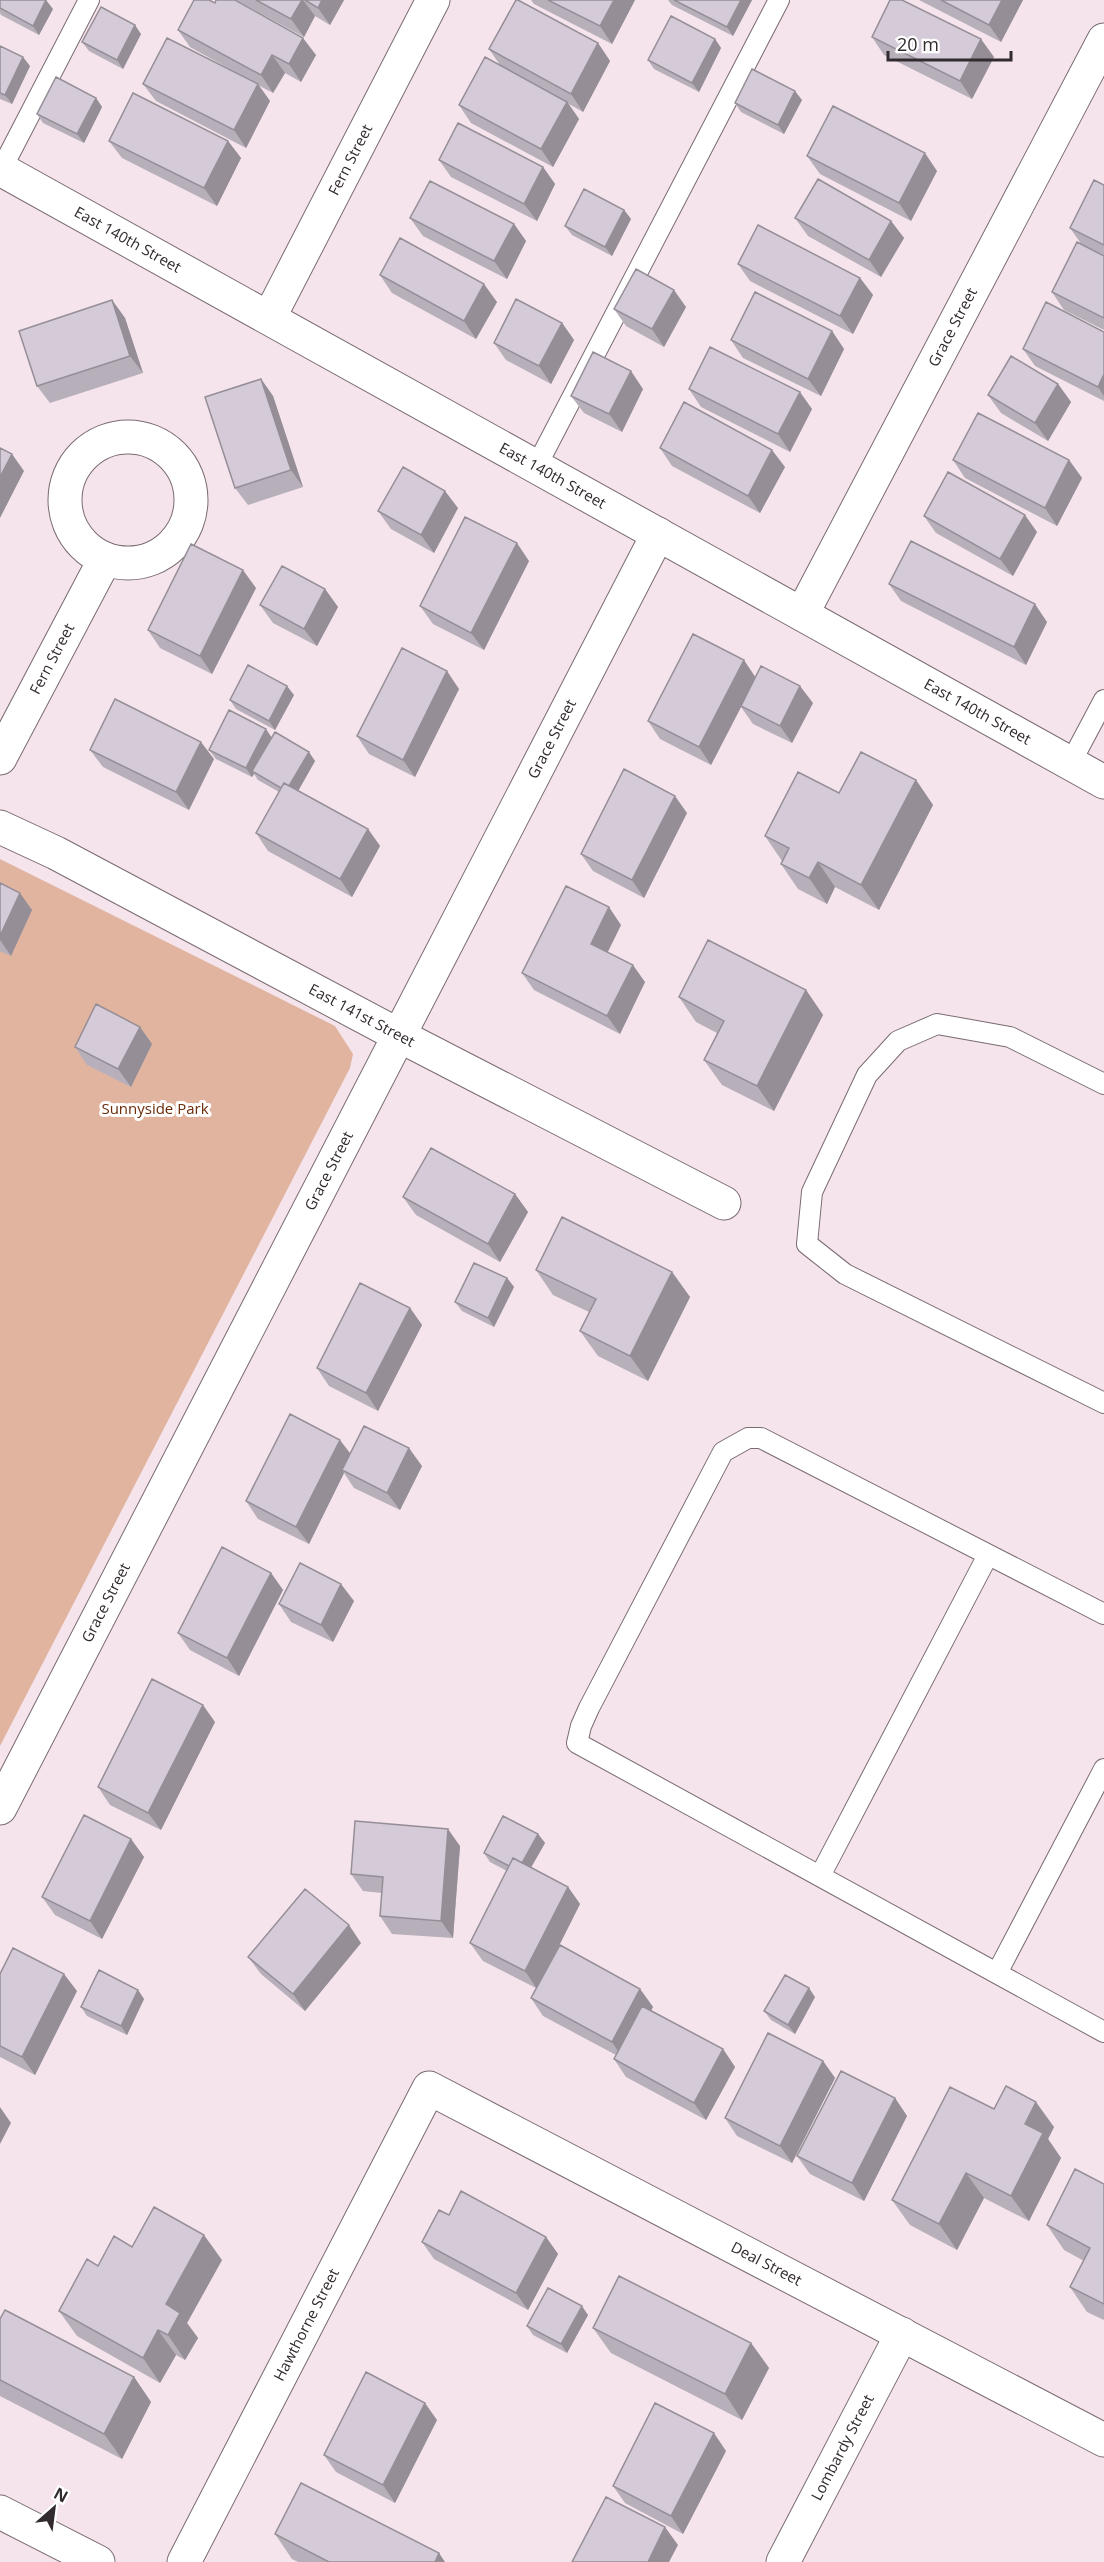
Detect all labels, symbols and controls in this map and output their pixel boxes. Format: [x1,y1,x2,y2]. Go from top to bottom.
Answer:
scale bar [888,24,1011,62]
text: 20 m [897,32,939,56]
street label: Fern Street [323,120,376,198]
street label: East 140th Street [71,201,185,277]
street label: Grace Street [923,284,981,370]
street label: East 140th Street [496,437,610,513]
street label: Fern Street [24,620,78,697]
street label: East 140th Street [921,673,1035,749]
street label: Grace Street [522,695,580,782]
street label: East 141st Street [306,978,419,1051]
park label: Sunnyside Park [101,1098,209,1118]
street label: Grace Street [299,1127,357,1214]
street label: Grace Street [76,1559,134,1645]
street label: Deal Street [728,2236,806,2290]
street label: Hawthorne Street [268,2265,343,2384]
street label: Lombardy Street [806,2391,878,2504]
north arrow [24,2478,84,2538]
text: N [50,2482,72,2508]

